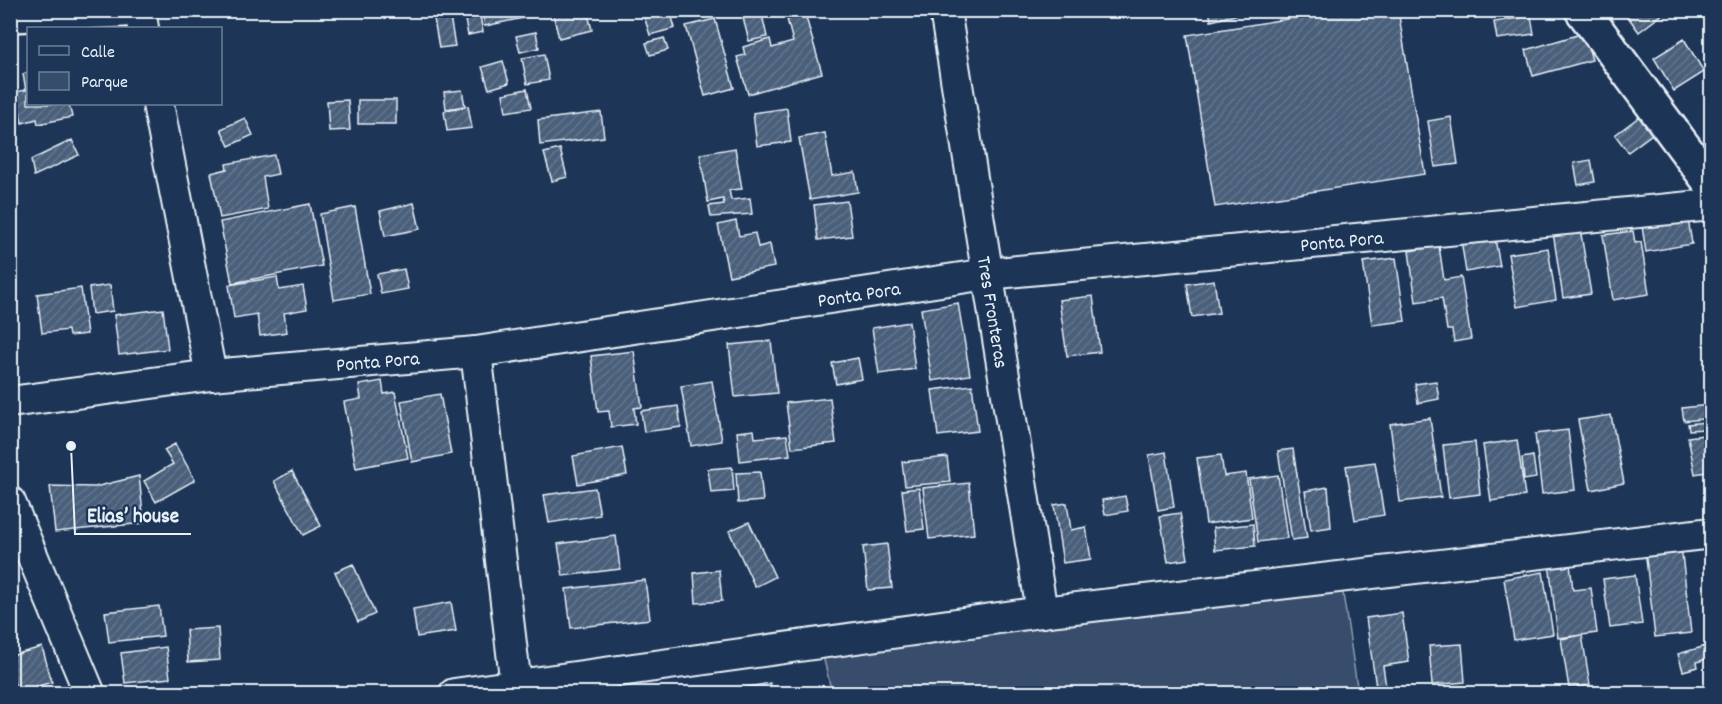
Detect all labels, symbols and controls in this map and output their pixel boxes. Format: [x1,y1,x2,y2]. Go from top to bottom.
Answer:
legend [27,27,222,105]
text: Calle [81,41,115,66]
text: Parque [81,71,128,96]
street label: Ponta Pora [1299,225,1385,261]
street label: Tres Fronteras [968,254,1014,371]
street label: Ponta Pora [816,276,903,317]
street label: Ponta Pora [335,346,421,381]
callout: Elias’ house [75,495,191,534]
text: Elias’ house [87,503,179,533]

